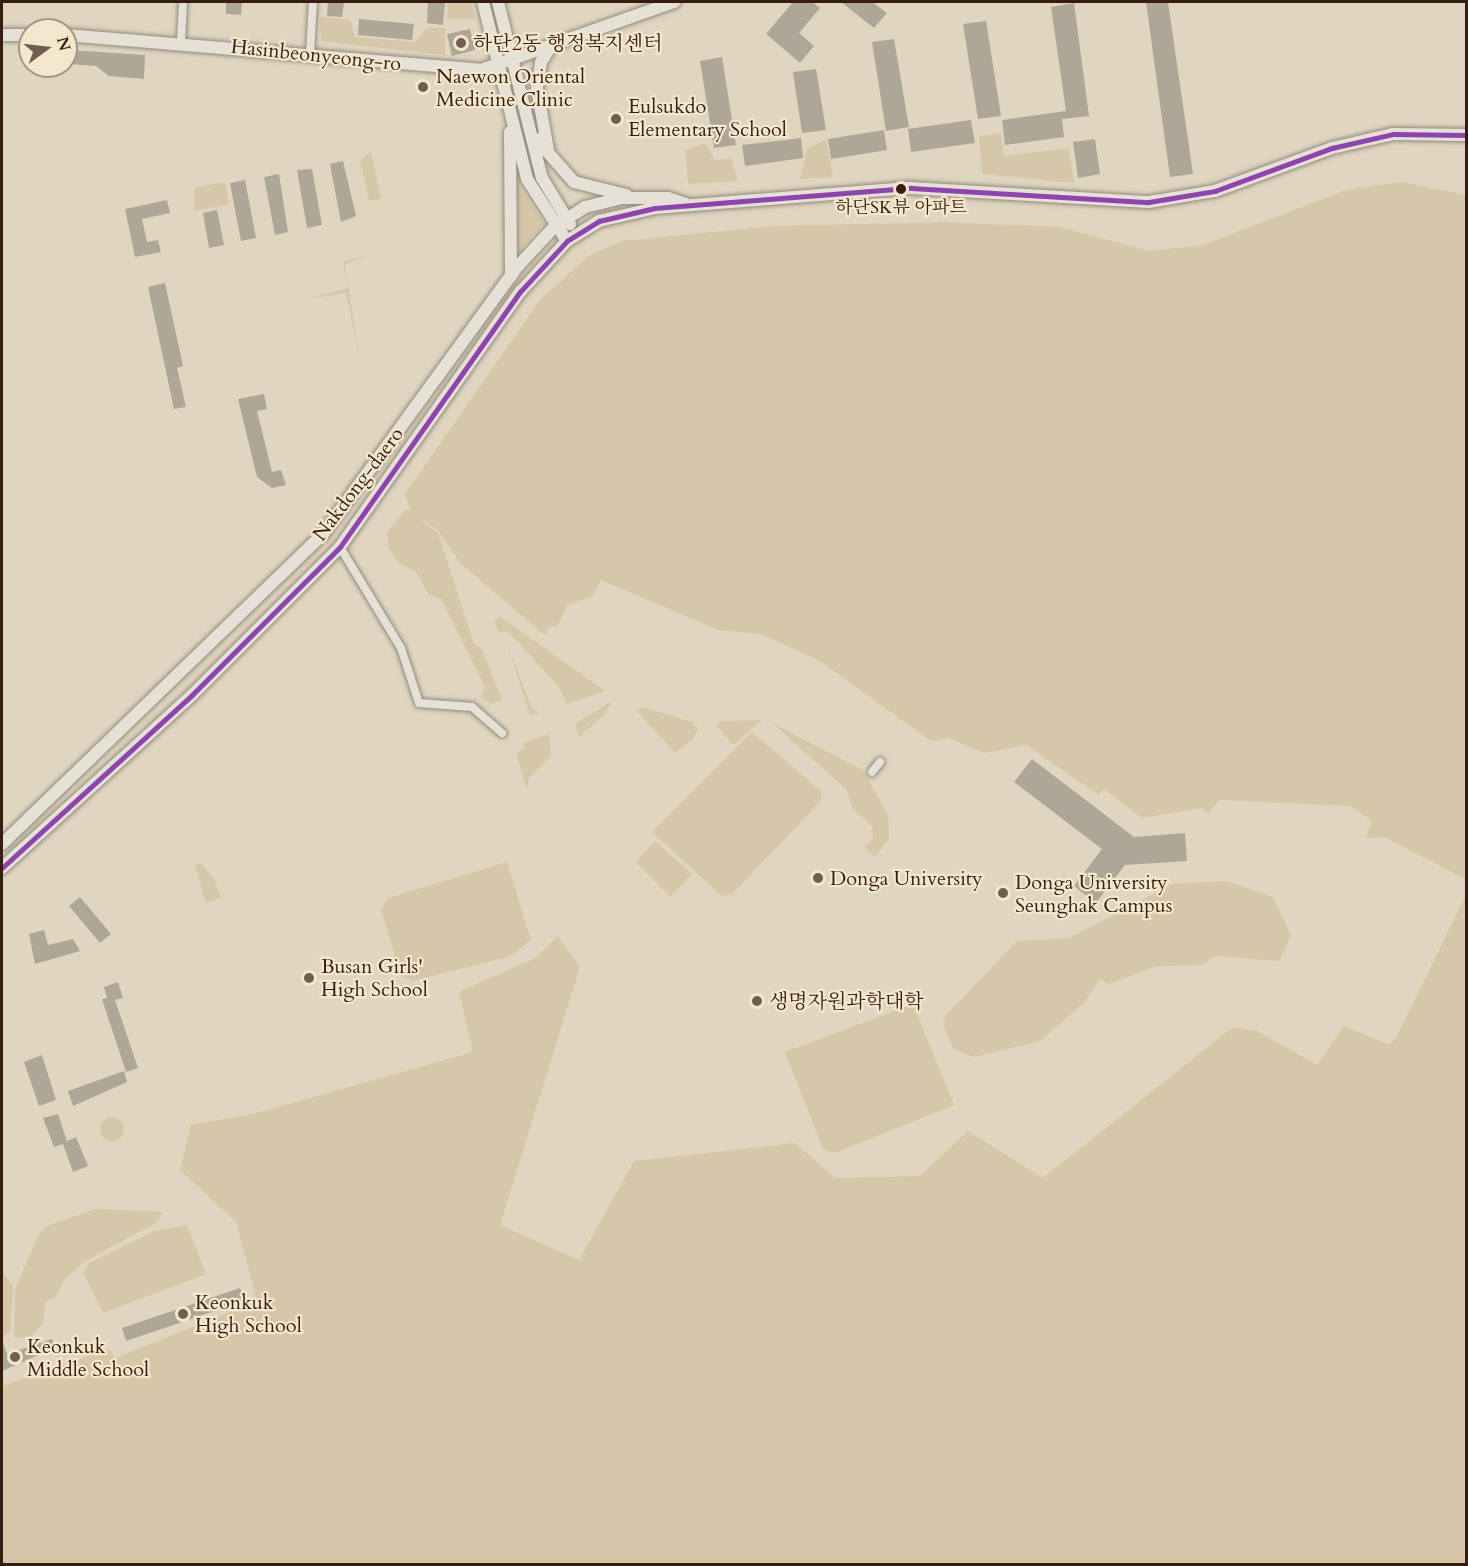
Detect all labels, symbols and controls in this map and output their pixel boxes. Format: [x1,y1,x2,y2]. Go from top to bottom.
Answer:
north arrow [18,18,78,78]
place label: 하단2동 행정복지센터 [473,31,662,55]
text: N [51,34,76,53]
street label: Hasinbeonyeong-ro [230,34,402,76]
marker: 하단2동 행정복지센터 [454,36,468,50]
place label: Naewon Oriental Medicine Clinic [436,64,585,111]
marker: Naewon Oriental Medicine Clinic [414,78,432,96]
place label: Eulsukdo Elementary School [628,95,787,142]
marker: Eulsukdo Elementary School [609,112,623,126]
marker: 하단SK뷰 아파트 [895,183,907,195]
place label: 하단SK뷰 아파트 [835,197,967,219]
street label: Nakdong-daero [308,423,408,545]
place label: Donga University [830,866,983,890]
place label: Donga University Seunghak Campus [1015,870,1173,917]
marker: Donga University [811,871,825,885]
marker: Donga University Seunghak Campus [996,886,1010,900]
place label: Busan Girls' High School [321,954,428,1001]
marker: Busan Girls' High School [302,971,316,985]
place label: 생명자원과학대학 [769,989,924,1013]
marker: 생명자원과학대학 [750,994,764,1008]
place label: Keonkuk High School [195,1290,302,1337]
marker: Keonkuk High School [176,1307,190,1321]
place label: Keonkuk Middle School [27,1334,149,1381]
marker: Keonkuk Middle School [8,1350,22,1364]

